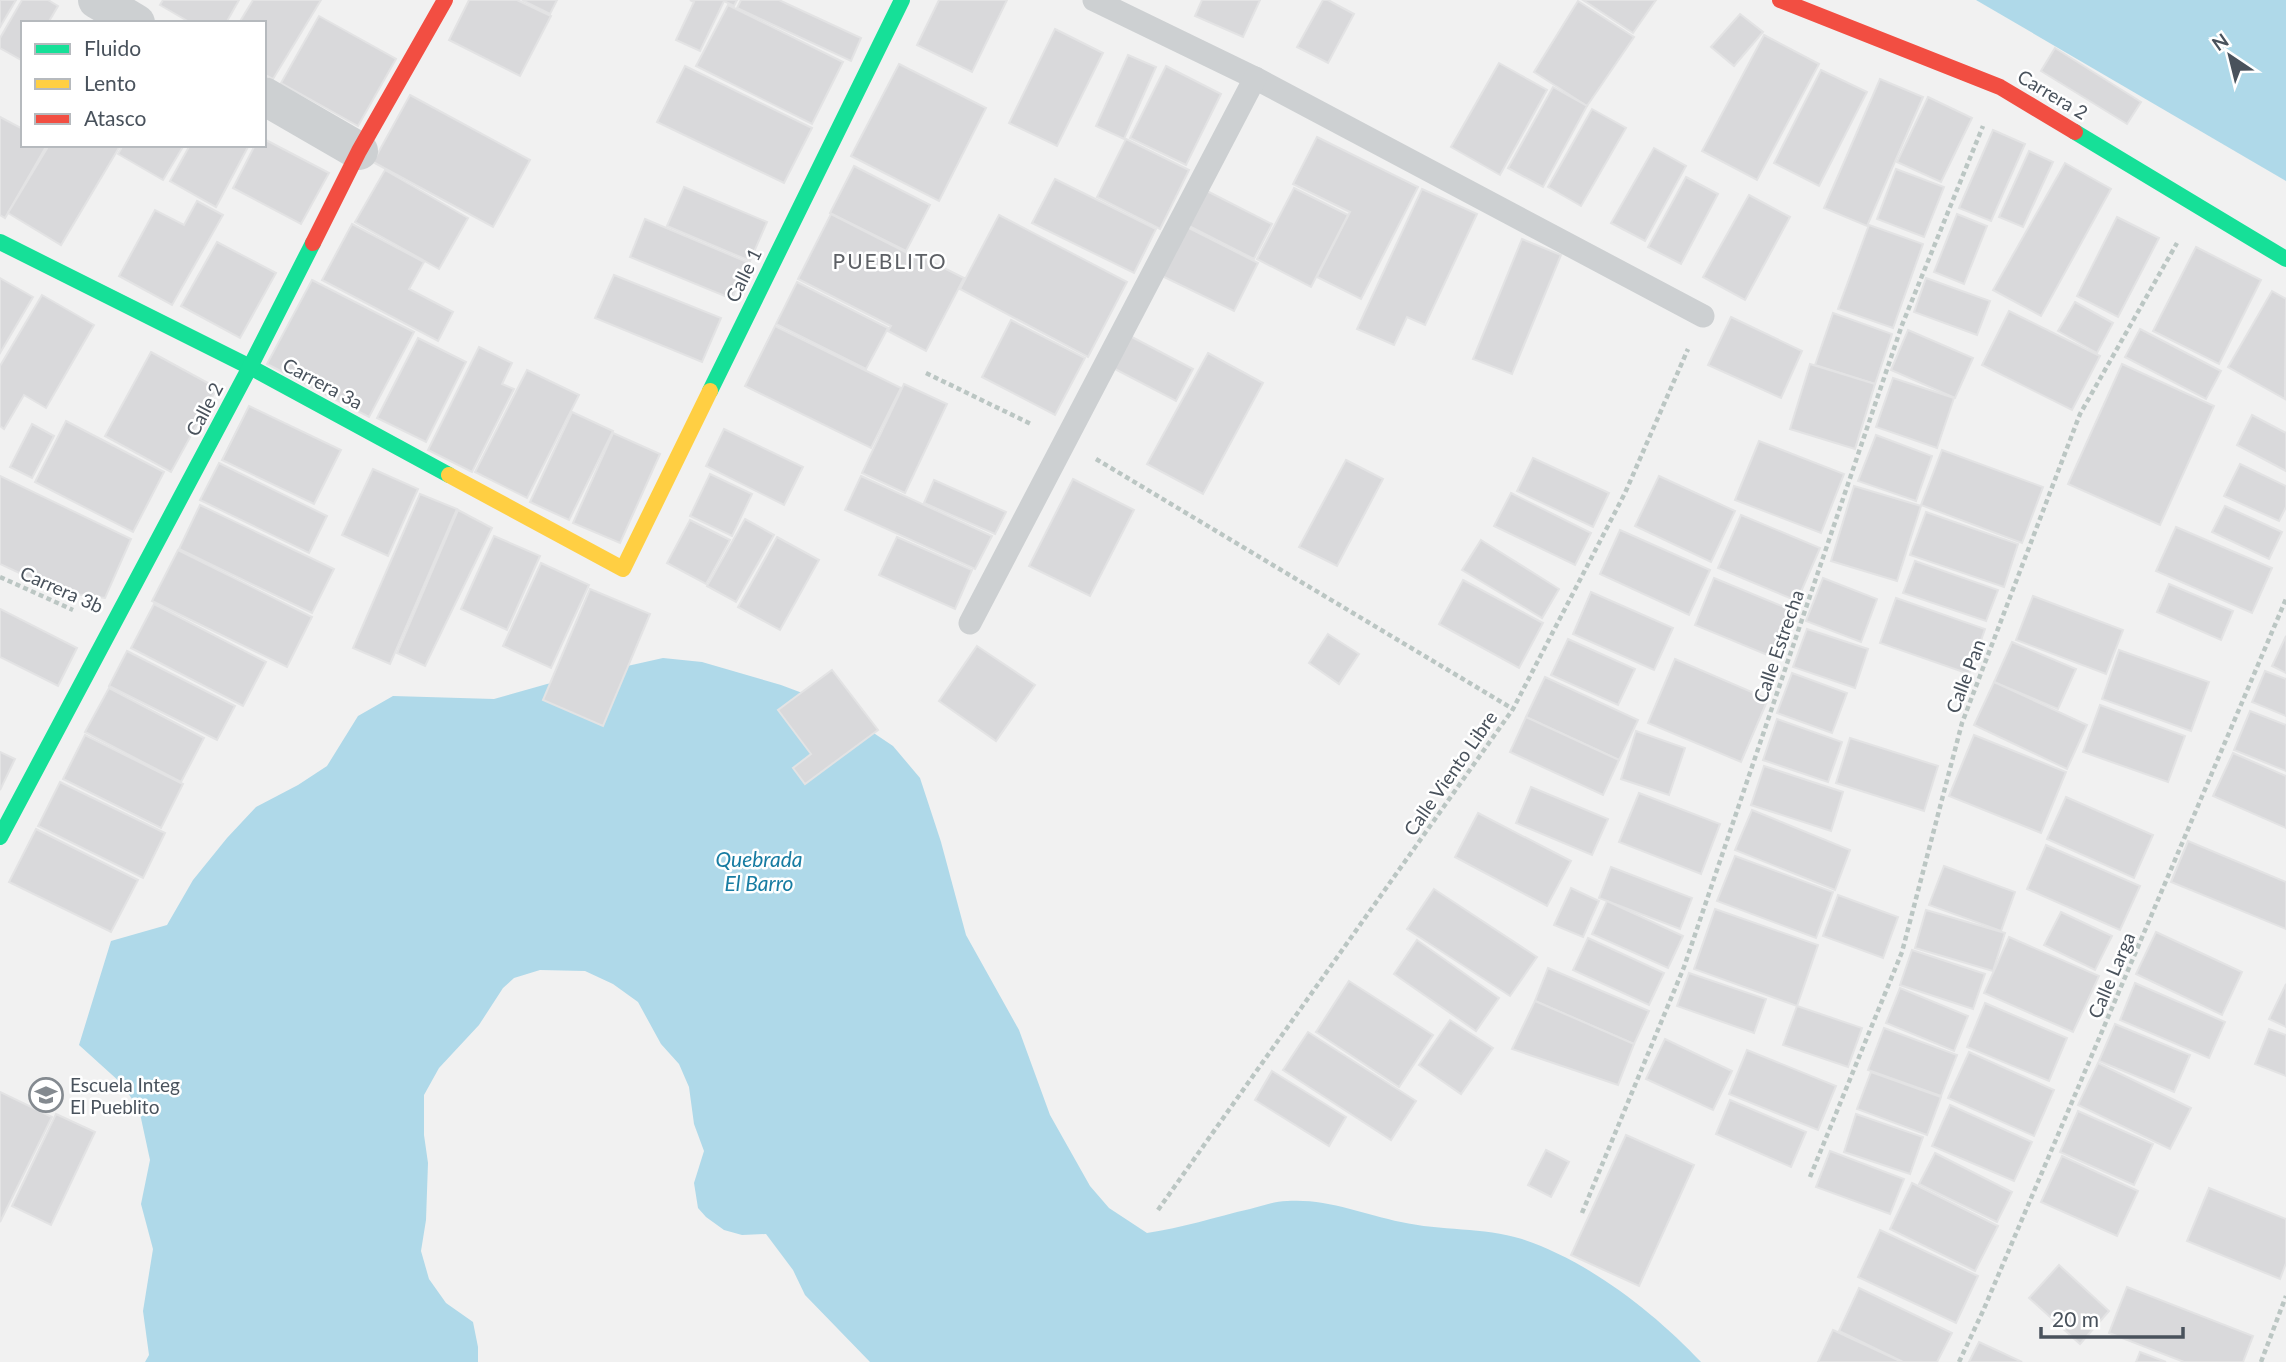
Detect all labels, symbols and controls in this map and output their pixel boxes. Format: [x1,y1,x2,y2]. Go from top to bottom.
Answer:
legend [21,21,266,147]
north arrow [2195,21,2265,91]
text: N [2207,28,2233,55]
text: Fluido [84,35,141,60]
street label: Carrera 2 [2014,64,2092,124]
text: Lento [84,70,136,95]
text: Atasco [84,105,146,130]
street label: Calle 1 [720,244,766,306]
district label: PUEBLITO [833,248,947,273]
street label: Carrera 3a [279,352,367,414]
street label: Calle 2 [180,378,228,440]
street label: Carrera 3b [17,561,107,617]
street label: Calle Estrecha [1748,587,1808,705]
street label: Calle Pan [1940,636,1990,716]
street label: Calle Viento Libre [1398,706,1502,840]
water label: Quebrada El Barro [715,846,803,895]
street label: Calle Larga [2083,929,2139,1021]
place label: Escuela Integ El Pueblito [70,1073,180,1118]
school or university icon: Escuela Integ El Pueblito [27,1076,65,1114]
scale bar [2041,1296,2183,1340]
text: 20 m [2052,1306,2099,1331]

